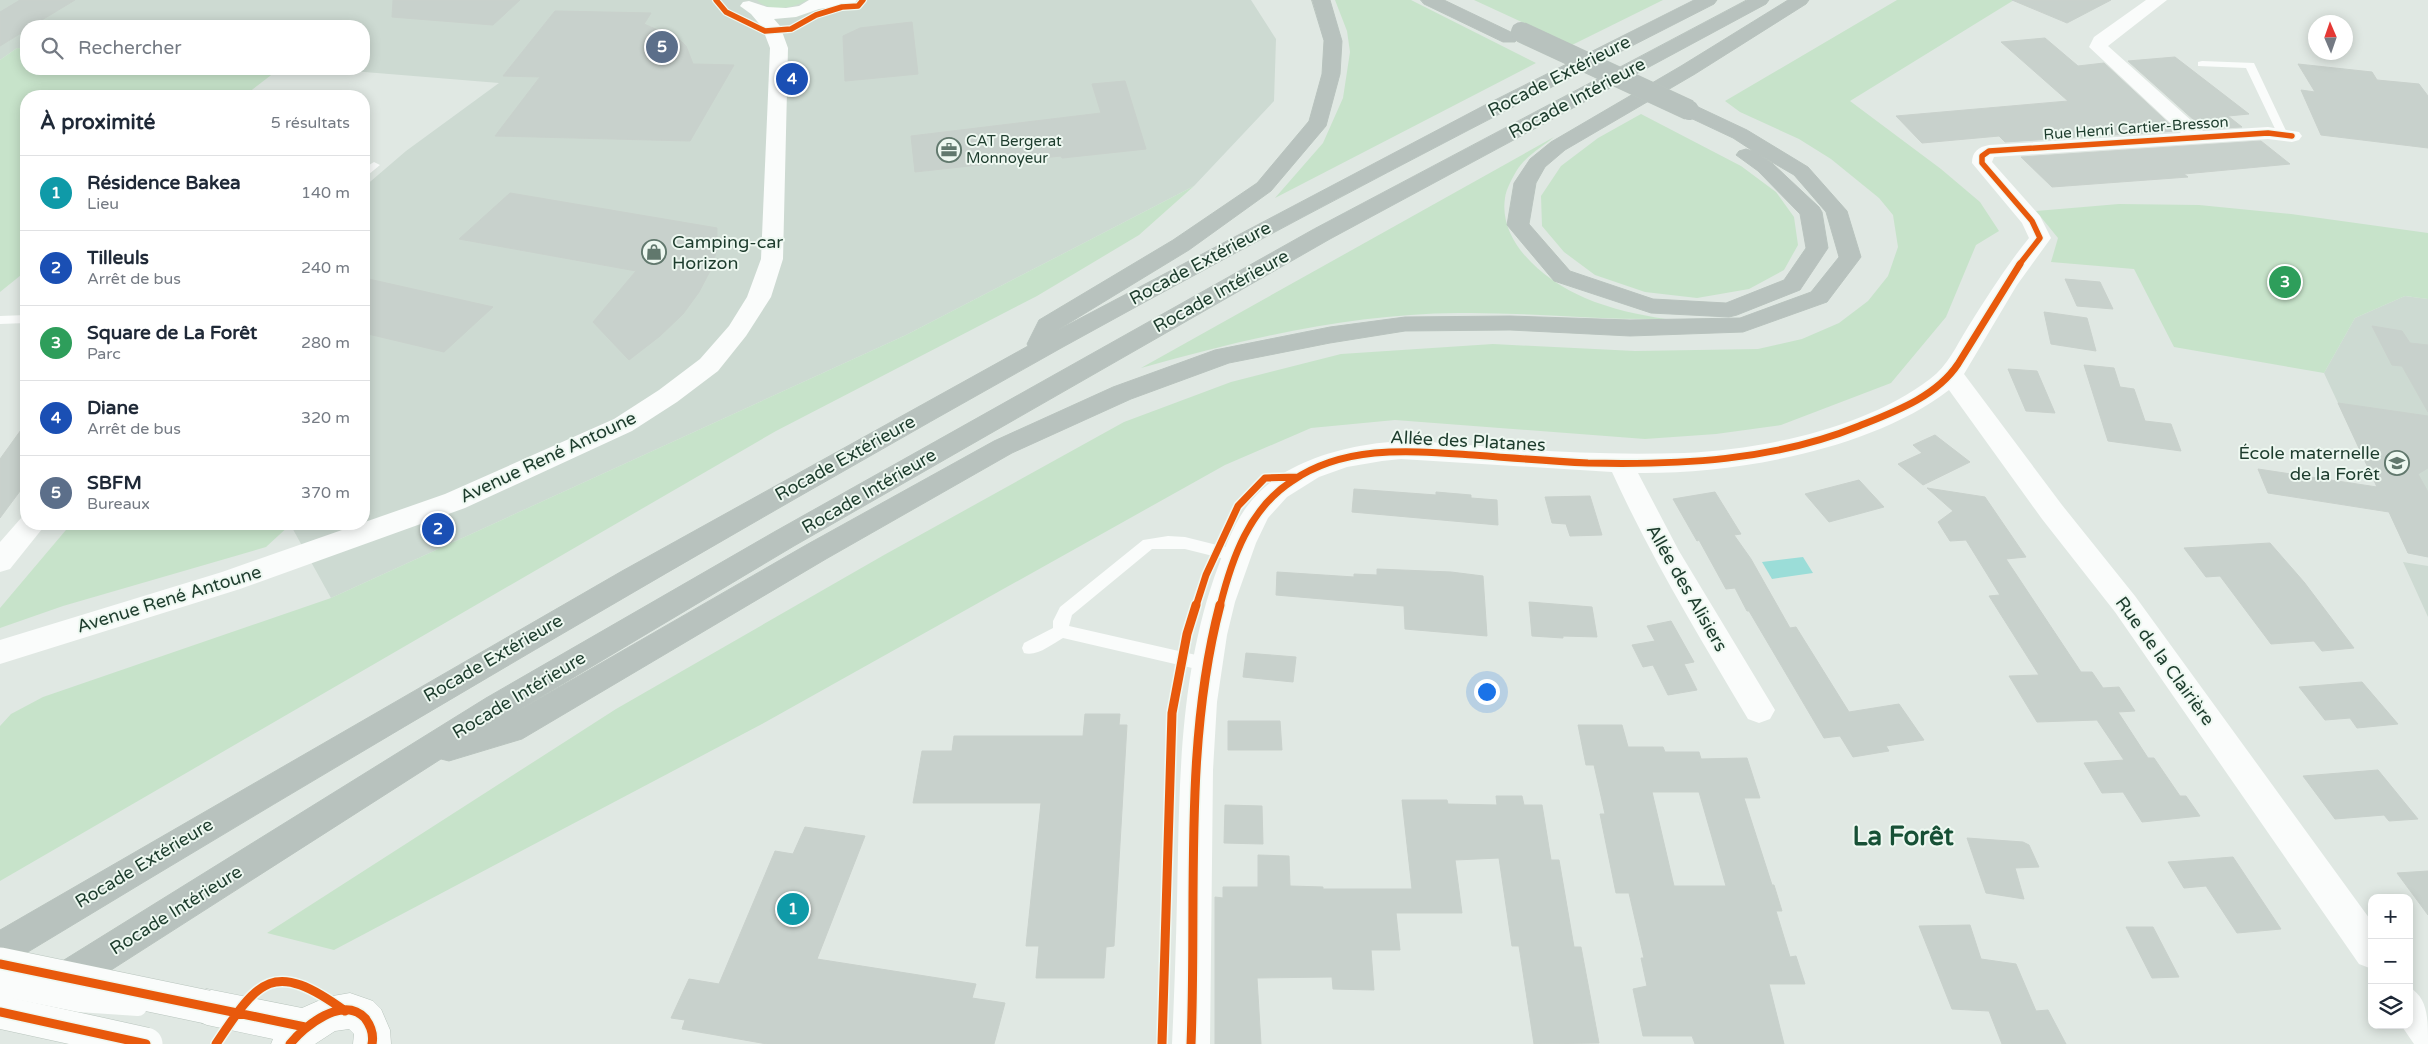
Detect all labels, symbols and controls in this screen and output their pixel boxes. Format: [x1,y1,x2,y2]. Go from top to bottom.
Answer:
north arrow [2308,15,2353,60]
search box [20,20,370,75]
pin: 5 [646,28,678,66]
street label: Rocade Extérieure [1484,31,1634,121]
icon: search [38,34,66,62]
text: Rechercher [78,37,181,59]
street label: Rocade Intérieure [1505,53,1649,143]
pin: 4 [776,60,808,98]
text: À proximité [40,110,155,135]
text: 5 résultats [271,113,350,133]
street label: Rue Henri Cartier-Bresson [2043,113,2229,143]
place label: CAT Bergerat Monnoyeur [966,132,1062,167]
office icon: CAT Bergerat Monnoyeur [936,137,962,163]
text: Résidence Bakea [87,172,241,194]
text: 1 [51,183,61,203]
text: 140 m [301,183,350,203]
text: Lieu [87,194,119,214]
street label: Rocade Extérieure [1125,216,1275,310]
place label: Camping-car Horizon [672,231,783,274]
shop icon: Camping-car Horizon [641,239,667,265]
street label: Rocade Intérieure [1149,245,1293,337]
text: Tilleuls [87,247,149,269]
text: 2 [51,258,61,278]
text: 240 m [301,258,350,278]
pin: 3 [2269,263,2301,301]
text: Arrêt de bus [87,269,181,289]
text: Square de La Forêt [87,322,257,344]
text: 3 [51,333,61,353]
text: 280 m [301,333,350,353]
text: Parc [87,344,121,364]
text: Diane [87,397,139,419]
street label: Avenue René Antoune [456,406,640,508]
text: 4 [51,408,61,428]
text: 320 m [301,408,350,428]
street label: Rocade Extérieure [771,410,919,506]
text: Arrêt de bus [87,419,181,439]
street label: Allée des Platanes [1390,426,1546,456]
place label: École maternelle de la Forêt [2238,442,2380,485]
street label: Rocade Intérieure [798,444,940,538]
school or university icon: École maternelle de la Forêt [2384,450,2410,476]
text: SBFM [87,472,142,494]
text: 5 [51,483,61,503]
text: 370 m [301,483,350,503]
text: Bureaux [87,494,150,514]
pin: 2 [422,510,454,548]
street label: Allée des Alisiers [1642,520,1732,656]
street label: Avenue René Antoune [74,560,264,638]
street label: Rue de la Clairière [2111,592,2219,730]
street label: Rocade Extérieure [419,609,567,707]
street label: Rocade Intérieure [448,647,590,743]
your location [1474,679,1500,705]
street label: Rocade Extérieure [71,813,217,913]
district label: La Forêt [1852,821,1954,852]
street label: Rocade Intérieure [106,860,246,960]
pin: 1 [777,890,809,928]
map controls [2368,894,2413,1029]
button: + [2368,894,2413,939]
button: − [2368,939,2413,984]
button: layers [2368,984,2413,1029]

